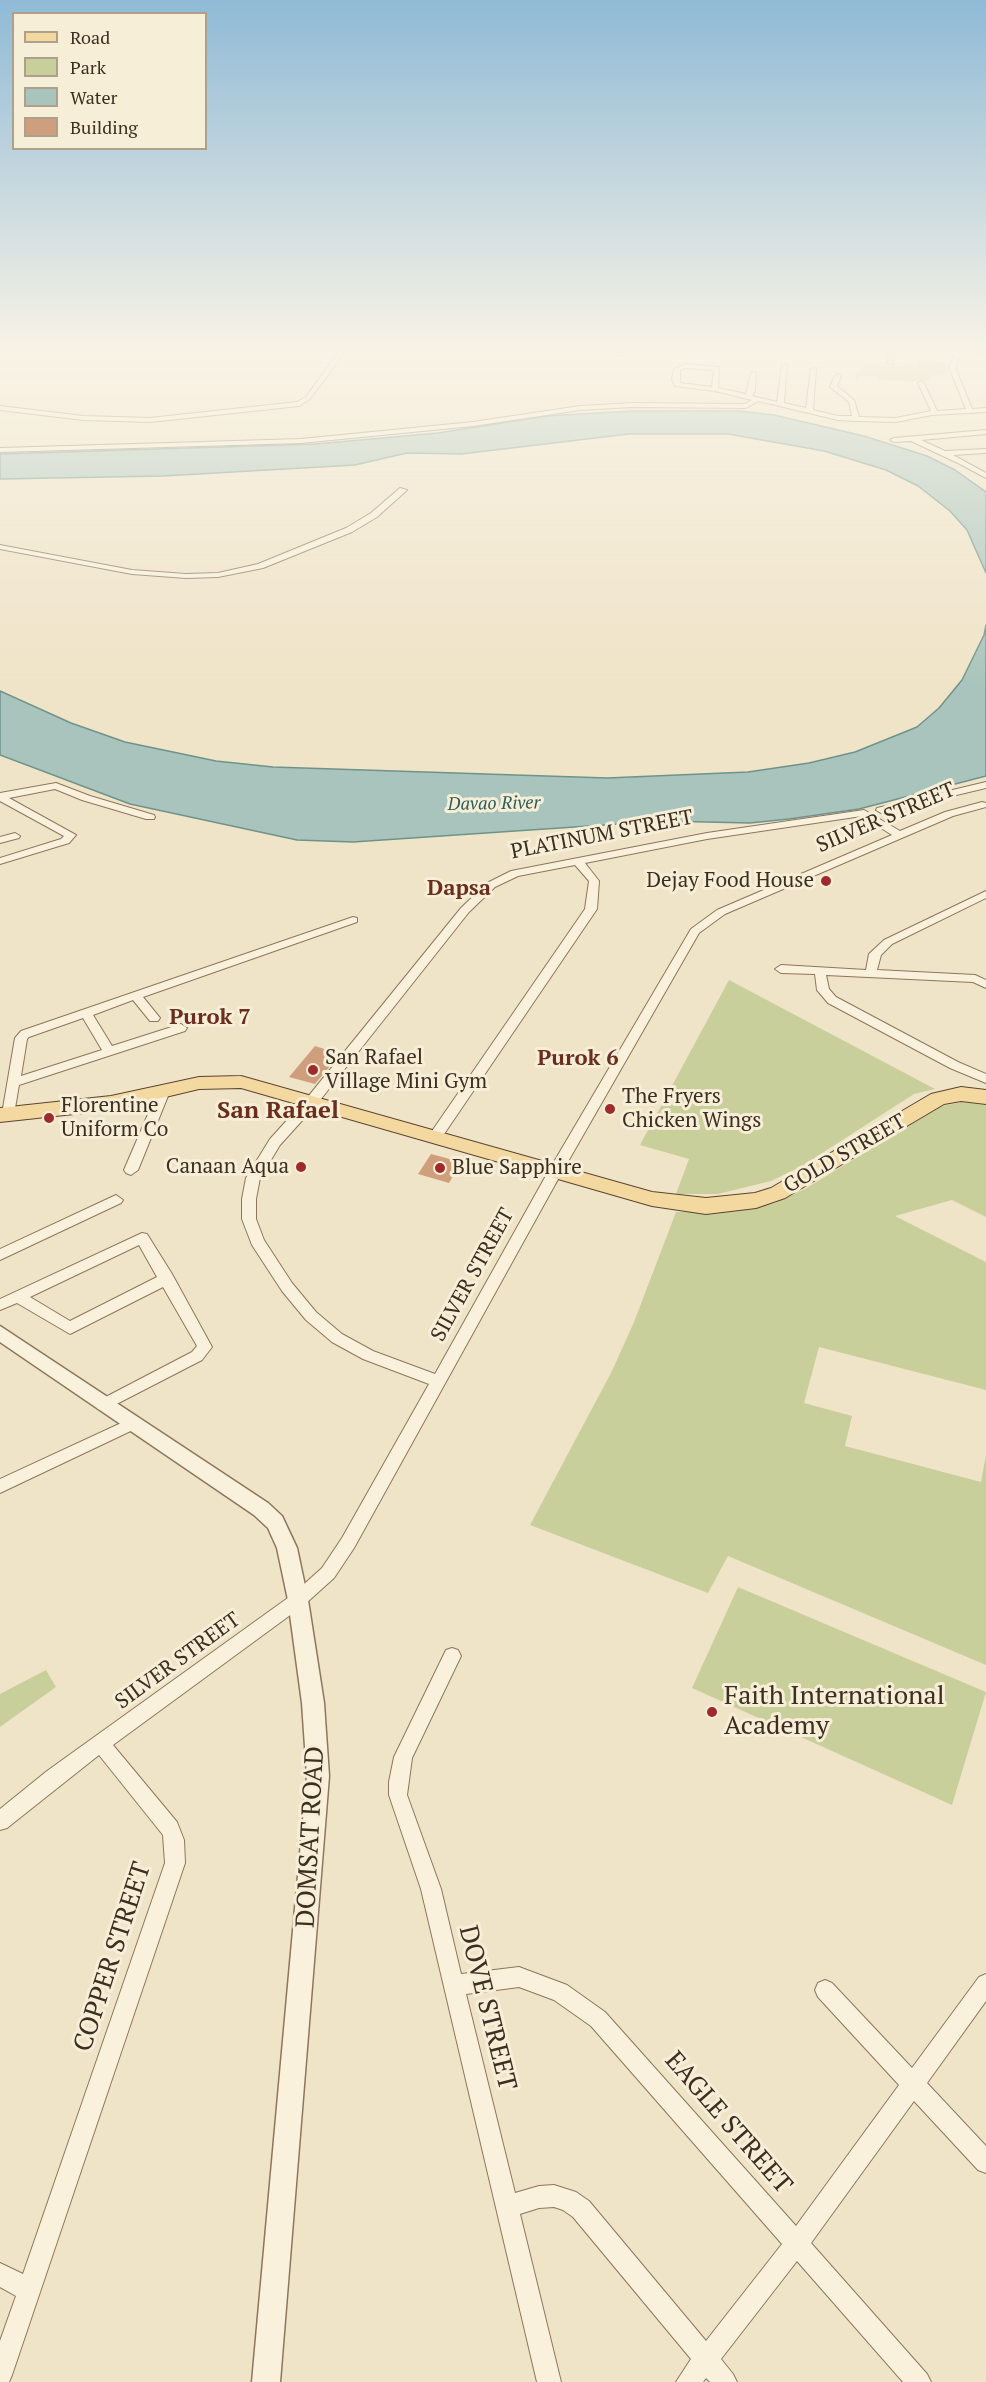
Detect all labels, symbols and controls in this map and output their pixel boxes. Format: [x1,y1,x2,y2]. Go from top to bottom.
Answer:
legend [12,12,207,150]
text: Road [70,25,110,49]
text: Park [70,55,106,79]
text: Water [70,85,117,109]
text: Building [70,115,138,139]
street label: SILVER STREET [813,777,959,859]
water label: Davao River [448,792,540,816]
street label: PLATINUM STREET [509,805,695,865]
place label: Dejay Food House [646,868,814,894]
marker: Dejay Food House [819,874,833,888]
district label: Dapsa [427,876,491,902]
district label: Purok 7 [169,1005,251,1031]
place label: San Rafael Village Mini Gym [325,1045,487,1095]
district label: Purok 6 [537,1046,619,1072]
marker: San Rafael Village Mini Gym [306,1063,320,1077]
place label: The Fryers Chicken Wings [622,1084,761,1134]
place label: Florentine Uniform Co [61,1093,168,1143]
district label: San Rafael [217,1097,339,1125]
marker: The Fryers Chicken Wings [603,1102,617,1116]
street label: GOLD STREET [780,1109,910,1199]
marker: Florentine Uniform Co [42,1111,56,1125]
place label: Canaan Aqua [166,1154,289,1180]
place label: Blue Sapphire [452,1155,582,1181]
marker: Canaan Aqua [294,1160,308,1174]
marker: Blue Sapphire [433,1161,447,1175]
street label: SILVER STREET [426,1204,520,1346]
street label: SILVER STREET [111,1607,245,1715]
place label: Faith International Academy [724,1681,944,1742]
marker: Faith International Academy [705,1705,719,1719]
street label: DOMSAT ROAD [291,1745,331,1929]
street label: COPPER STREET [68,1858,158,2056]
street label: DOVE STREET [451,1922,523,2094]
street label: EAGLE STREET [658,2046,798,2200]

